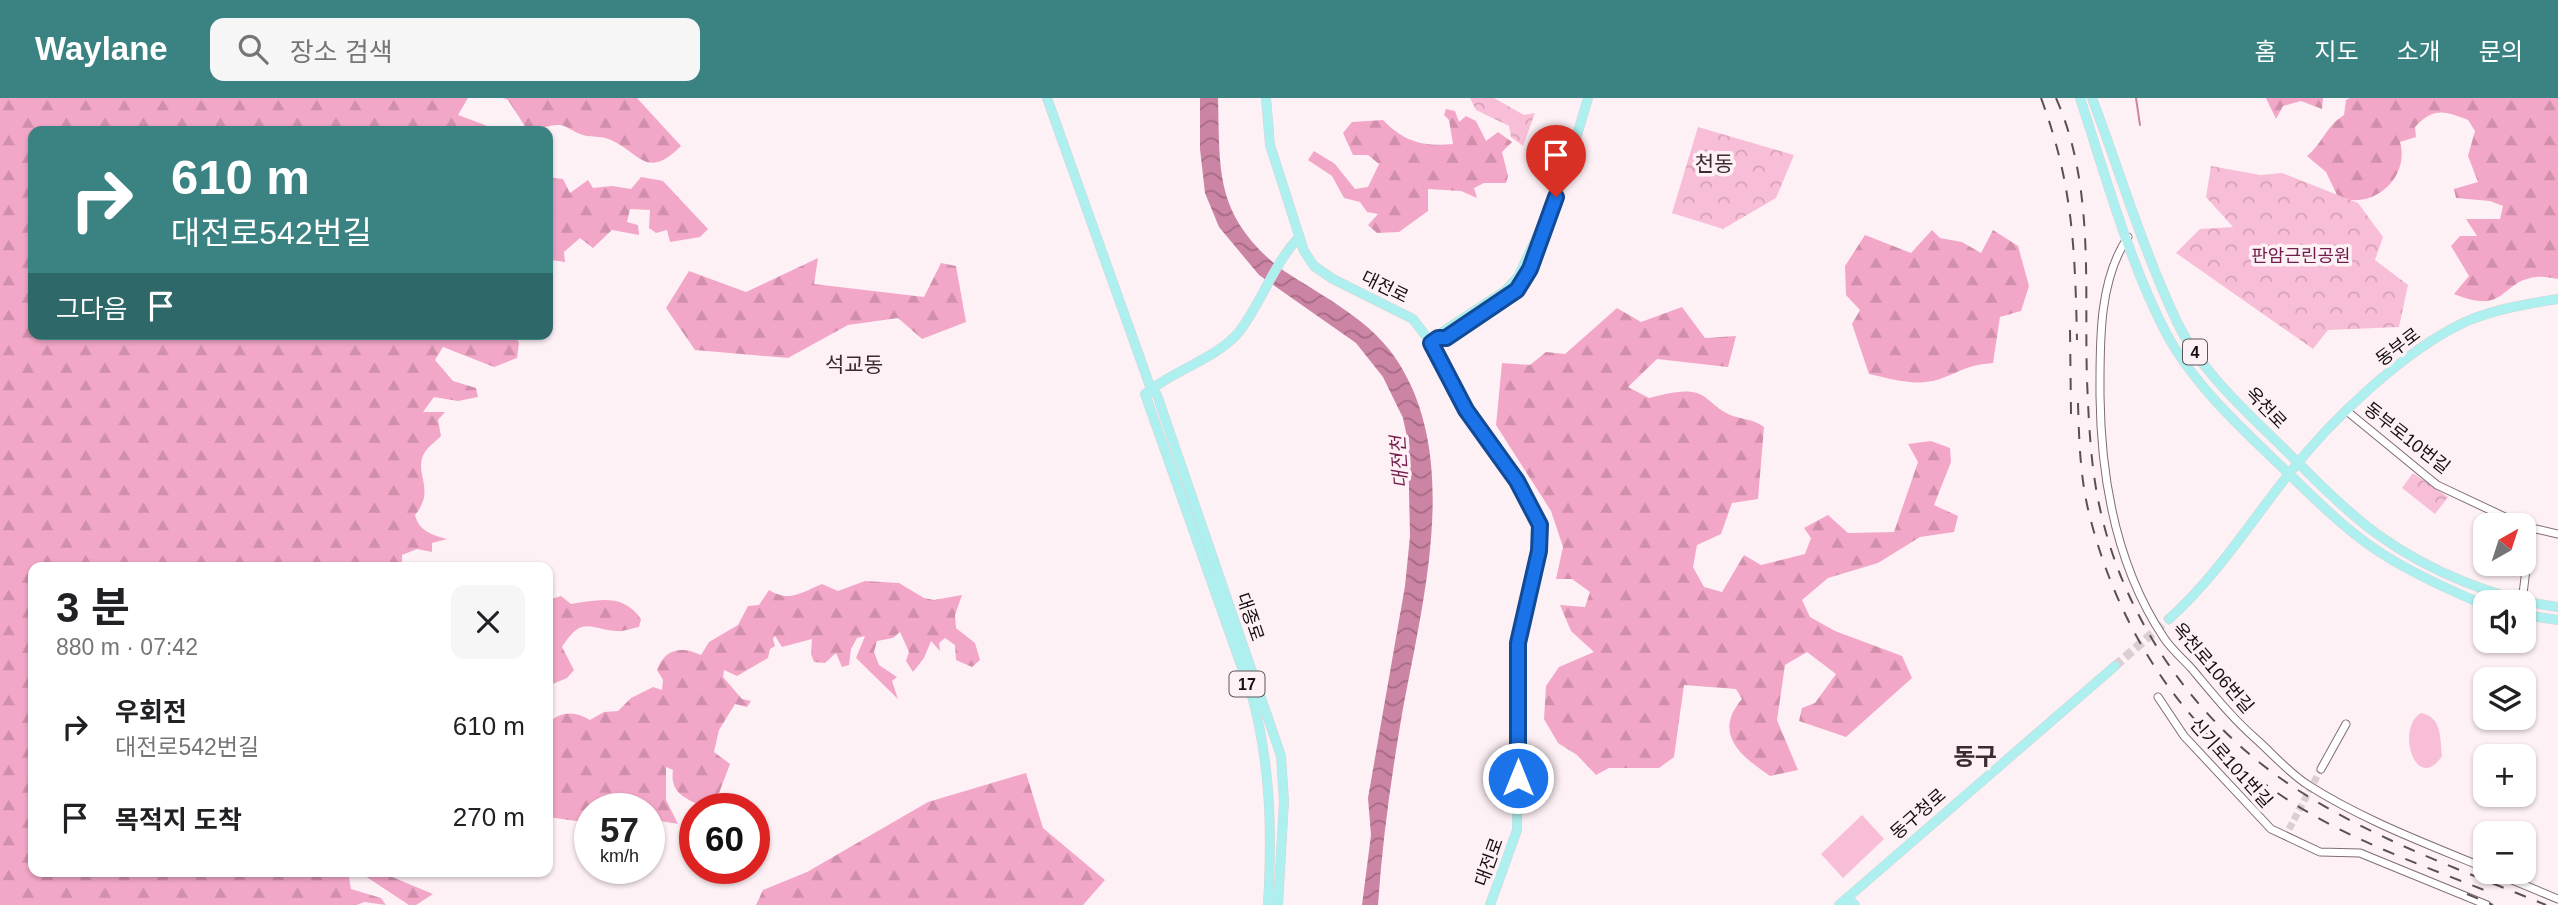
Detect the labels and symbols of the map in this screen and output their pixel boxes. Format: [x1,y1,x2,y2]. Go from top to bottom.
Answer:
pin [1526,125,1586,197]
district label: 천동 [1695,152,1733,175]
park label: 판암근린공원 [2251,246,2351,266]
street label: 대전로 [1358,267,1412,307]
street label: 동부로 [2372,324,2424,370]
road number: 4 [2183,340,2207,364]
district label: 석교동 [825,353,883,376]
street label: 옥천로 [2242,383,2290,433]
street label: 동부로10번길 [2360,398,2454,478]
water label: 대전천 [1387,434,1412,489]
north arrow [2473,513,2536,576]
street label: 대종로 [1232,590,1268,644]
street label: 옥천로106번길 [2168,619,2258,717]
road number: 17 [1230,671,1264,696]
street label: 신기로101번길 [2186,714,2276,812]
position arrow [1481,741,1555,815]
district label: 동구 [1953,743,1997,770]
street label: 동구청로 [1886,785,1950,843]
speed limit sign: 60 [679,793,770,884]
street label: 대전로 [1471,835,1507,889]

